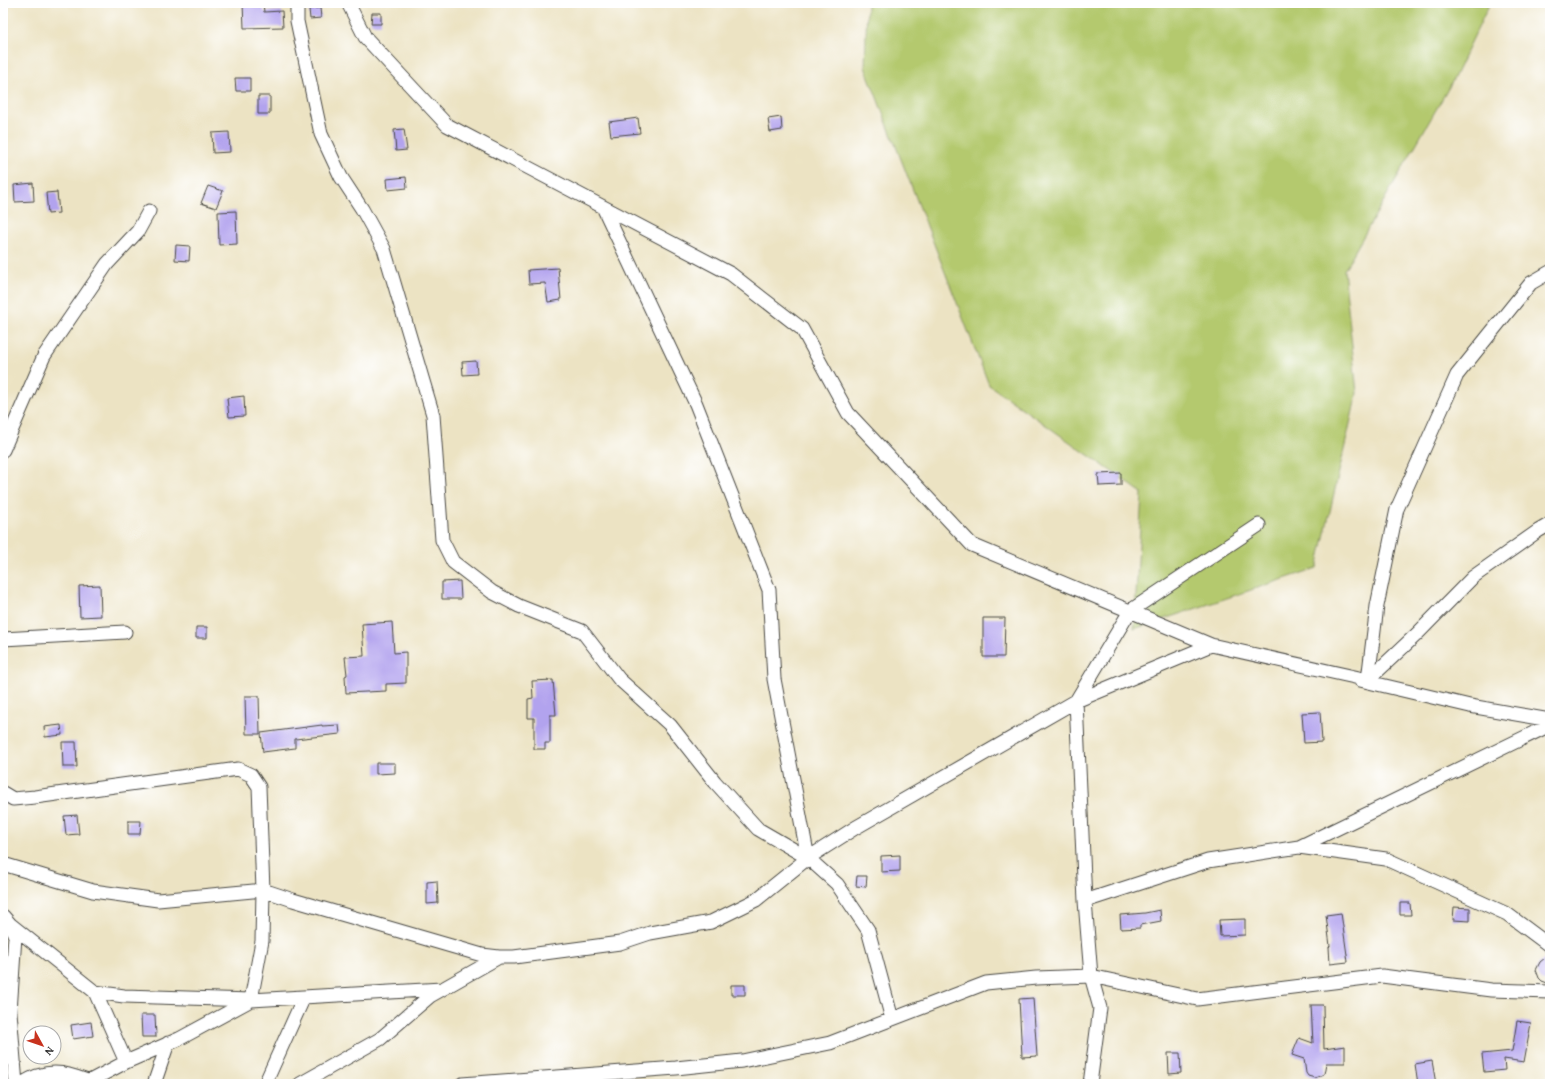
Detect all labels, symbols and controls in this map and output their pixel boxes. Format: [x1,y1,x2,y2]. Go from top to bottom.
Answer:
north arrow [22,1025,62,1065]
text: N [41,1043,58,1060]

